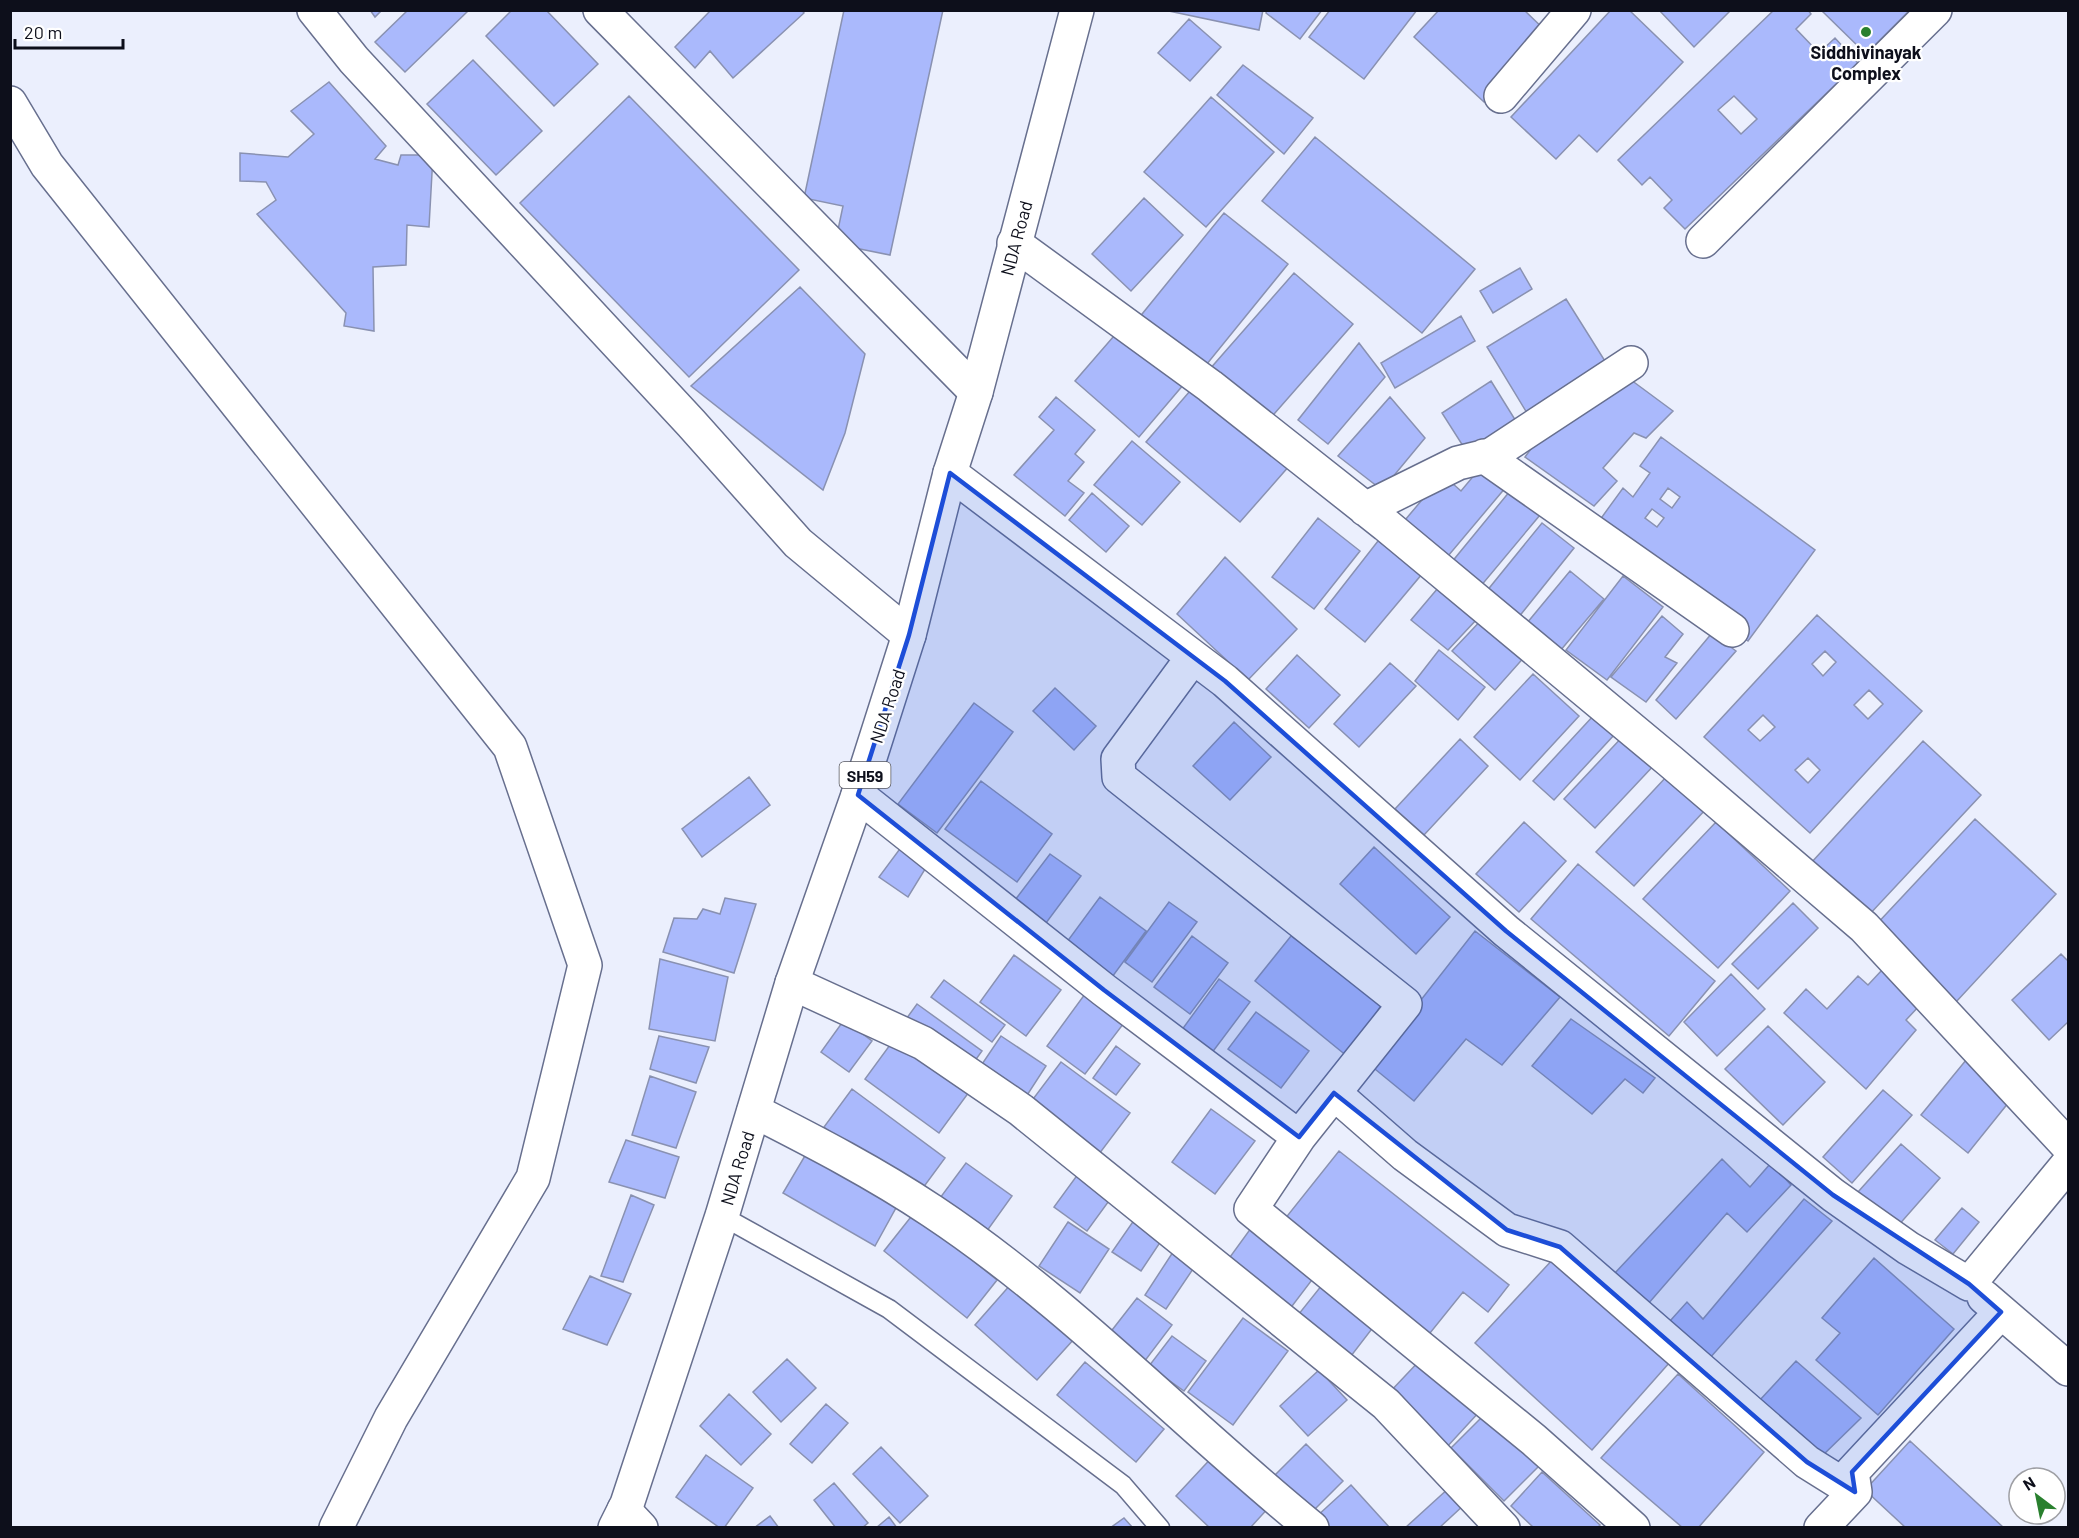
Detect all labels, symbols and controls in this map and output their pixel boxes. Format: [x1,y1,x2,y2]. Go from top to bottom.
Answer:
scale bar [15,12,123,50]
text: 20 m [24,21,62,43]
marker: Siddhivinayak Complex [1859,25,1873,39]
place label: Siddhivinayak Complex [1811,41,1922,84]
street label: NDA Road [995,198,1037,278]
street label: NDA Road [865,666,909,746]
road number: SH59 [840,762,890,788]
street label: NDA Road [715,1128,759,1208]
north arrow [2007,1466,2067,1526]
text: N [2019,1472,2038,1494]

